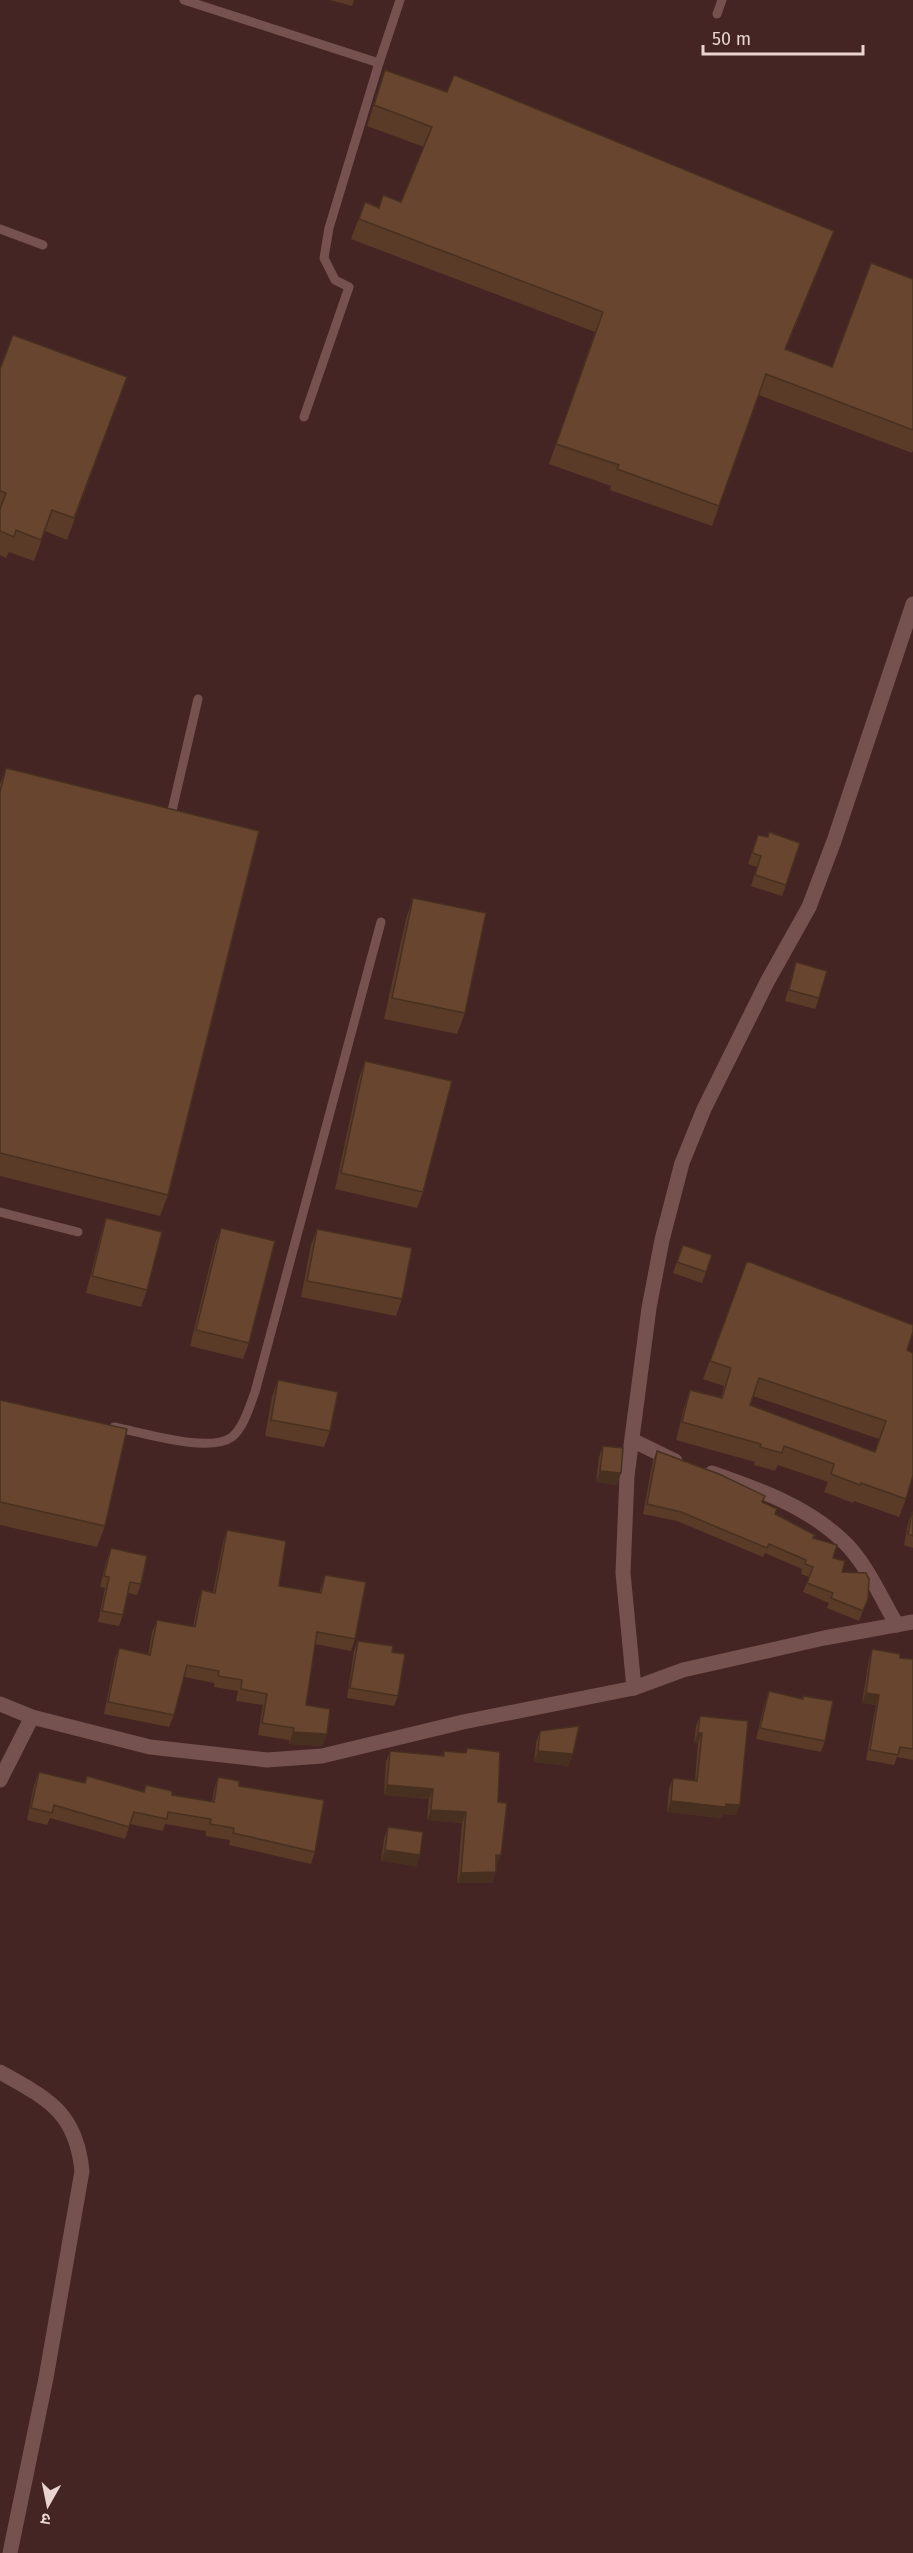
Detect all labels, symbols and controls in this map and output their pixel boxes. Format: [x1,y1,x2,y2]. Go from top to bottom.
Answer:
scale bar [703,18,864,56]
text: 50 m [712,28,751,50]
north arrow [18,2475,78,2535]
text: उ [39,2509,52,2529]

